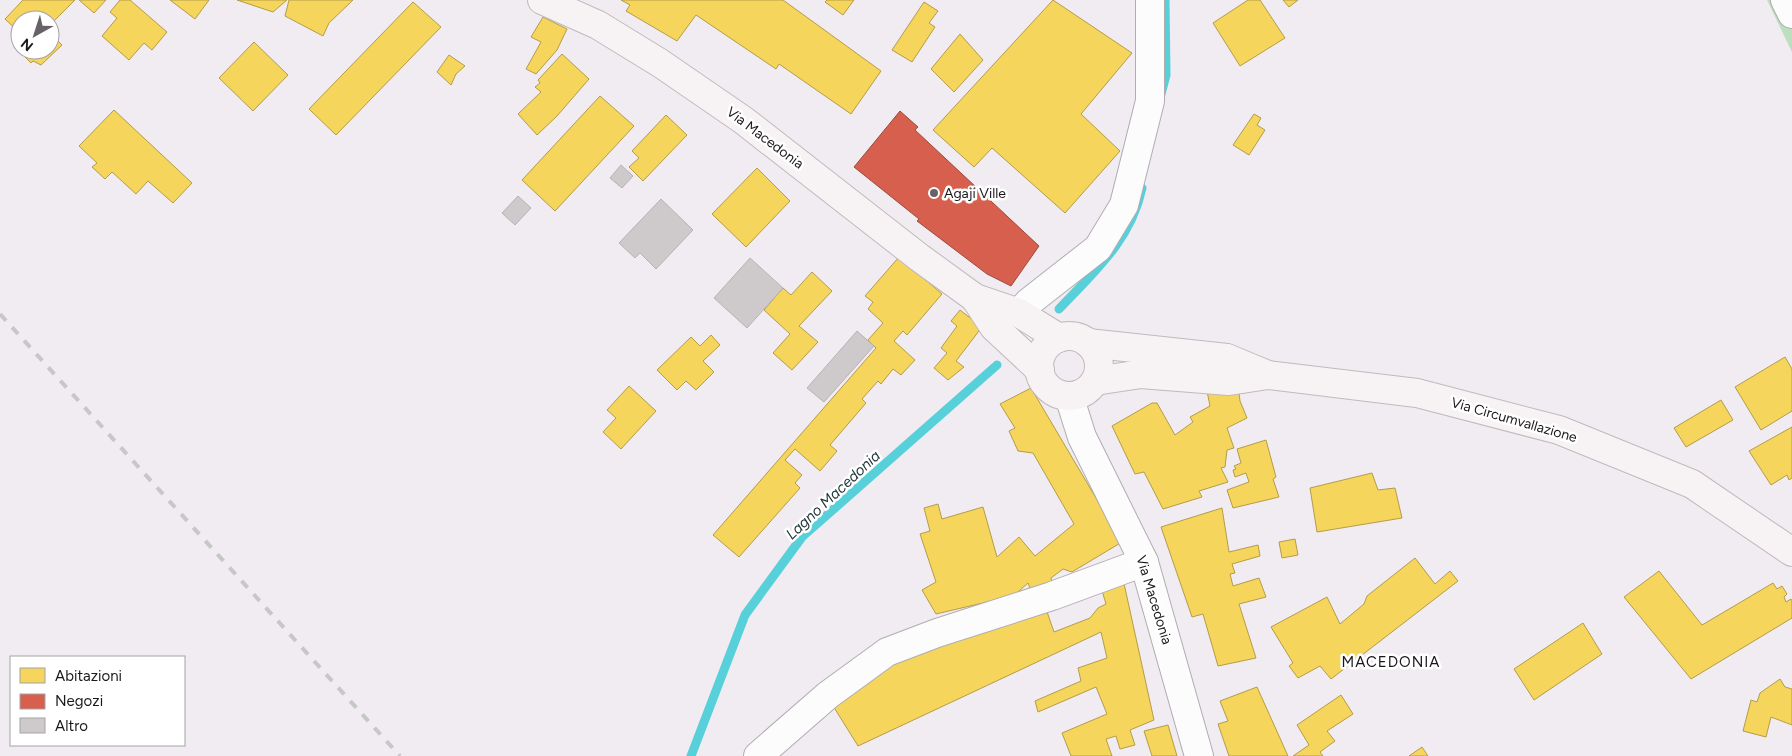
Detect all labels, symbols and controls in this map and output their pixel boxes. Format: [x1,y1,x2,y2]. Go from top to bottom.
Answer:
north arrow [10,10,60,60]
text: N [18,35,37,55]
street label: Via Macedonia [723,103,807,173]
place label: Agaji Ville [944,185,1006,202]
marker: Agaji Ville [928,187,940,199]
street label: Via Circumvallazione [1449,394,1579,446]
water label: Lagno Macedonia [782,447,884,543]
street label: Via Macedonia [1132,553,1176,647]
district label: MACEDONIA [1341,653,1441,671]
legend [10,656,185,746]
text: Abitazioni [55,667,122,685]
text: Negozi [55,692,103,710]
text: Altro [55,717,88,735]

